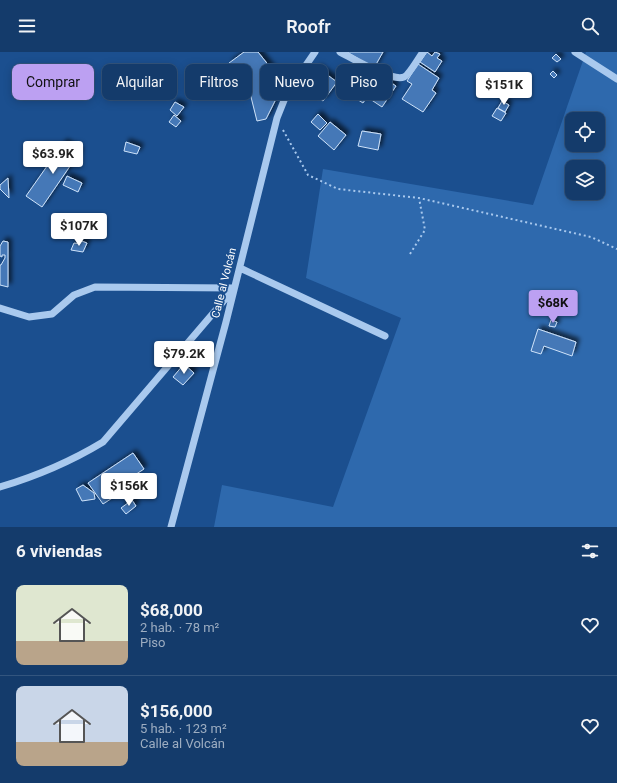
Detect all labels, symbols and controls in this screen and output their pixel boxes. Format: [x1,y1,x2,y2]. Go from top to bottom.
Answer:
icon: menu [16,15,38,37]
icon: search [579,15,601,37]
text: Roofr [286,16,331,37]
chip: Comprar [12,64,94,100]
chip: Alquilar [102,64,177,100]
chip: Filtros [185,64,252,100]
chip: Nuevo [260,64,328,100]
chip: Piso [336,64,392,100]
pin: $151K [476,72,532,106]
text: $151K [485,77,523,92]
map controls [565,112,605,200]
button: locate [565,112,605,152]
pin: $63.9K [20,141,86,175]
text: $63.9K [32,146,74,161]
button: layers [565,160,605,200]
pin: $107K [51,213,107,247]
text: $107K [60,218,98,233]
street label: Calle al Volcán [209,247,239,319]
pin: $68K [529,290,577,324]
text: $68K [538,295,568,310]
pin: $79.2K [151,341,217,375]
text: $79.2K [163,346,205,361]
pin: $156K [101,473,157,507]
text: $156K [110,478,148,493]
icon: filters [579,540,601,562]
text: 6 viviendas [16,541,102,561]
text: $68,000 [140,600,203,620]
icon: home [48,601,96,649]
icon: heart [579,614,601,636]
text: 2 hab. · 78 m² [140,620,219,635]
text: Piso [140,635,166,650]
text: $156,000 [140,701,212,721]
icon: home [48,702,96,750]
icon: heart [579,715,601,737]
text: 5 hab. · 123 m² [140,721,227,736]
text: Calle al Volcán [140,736,225,751]

